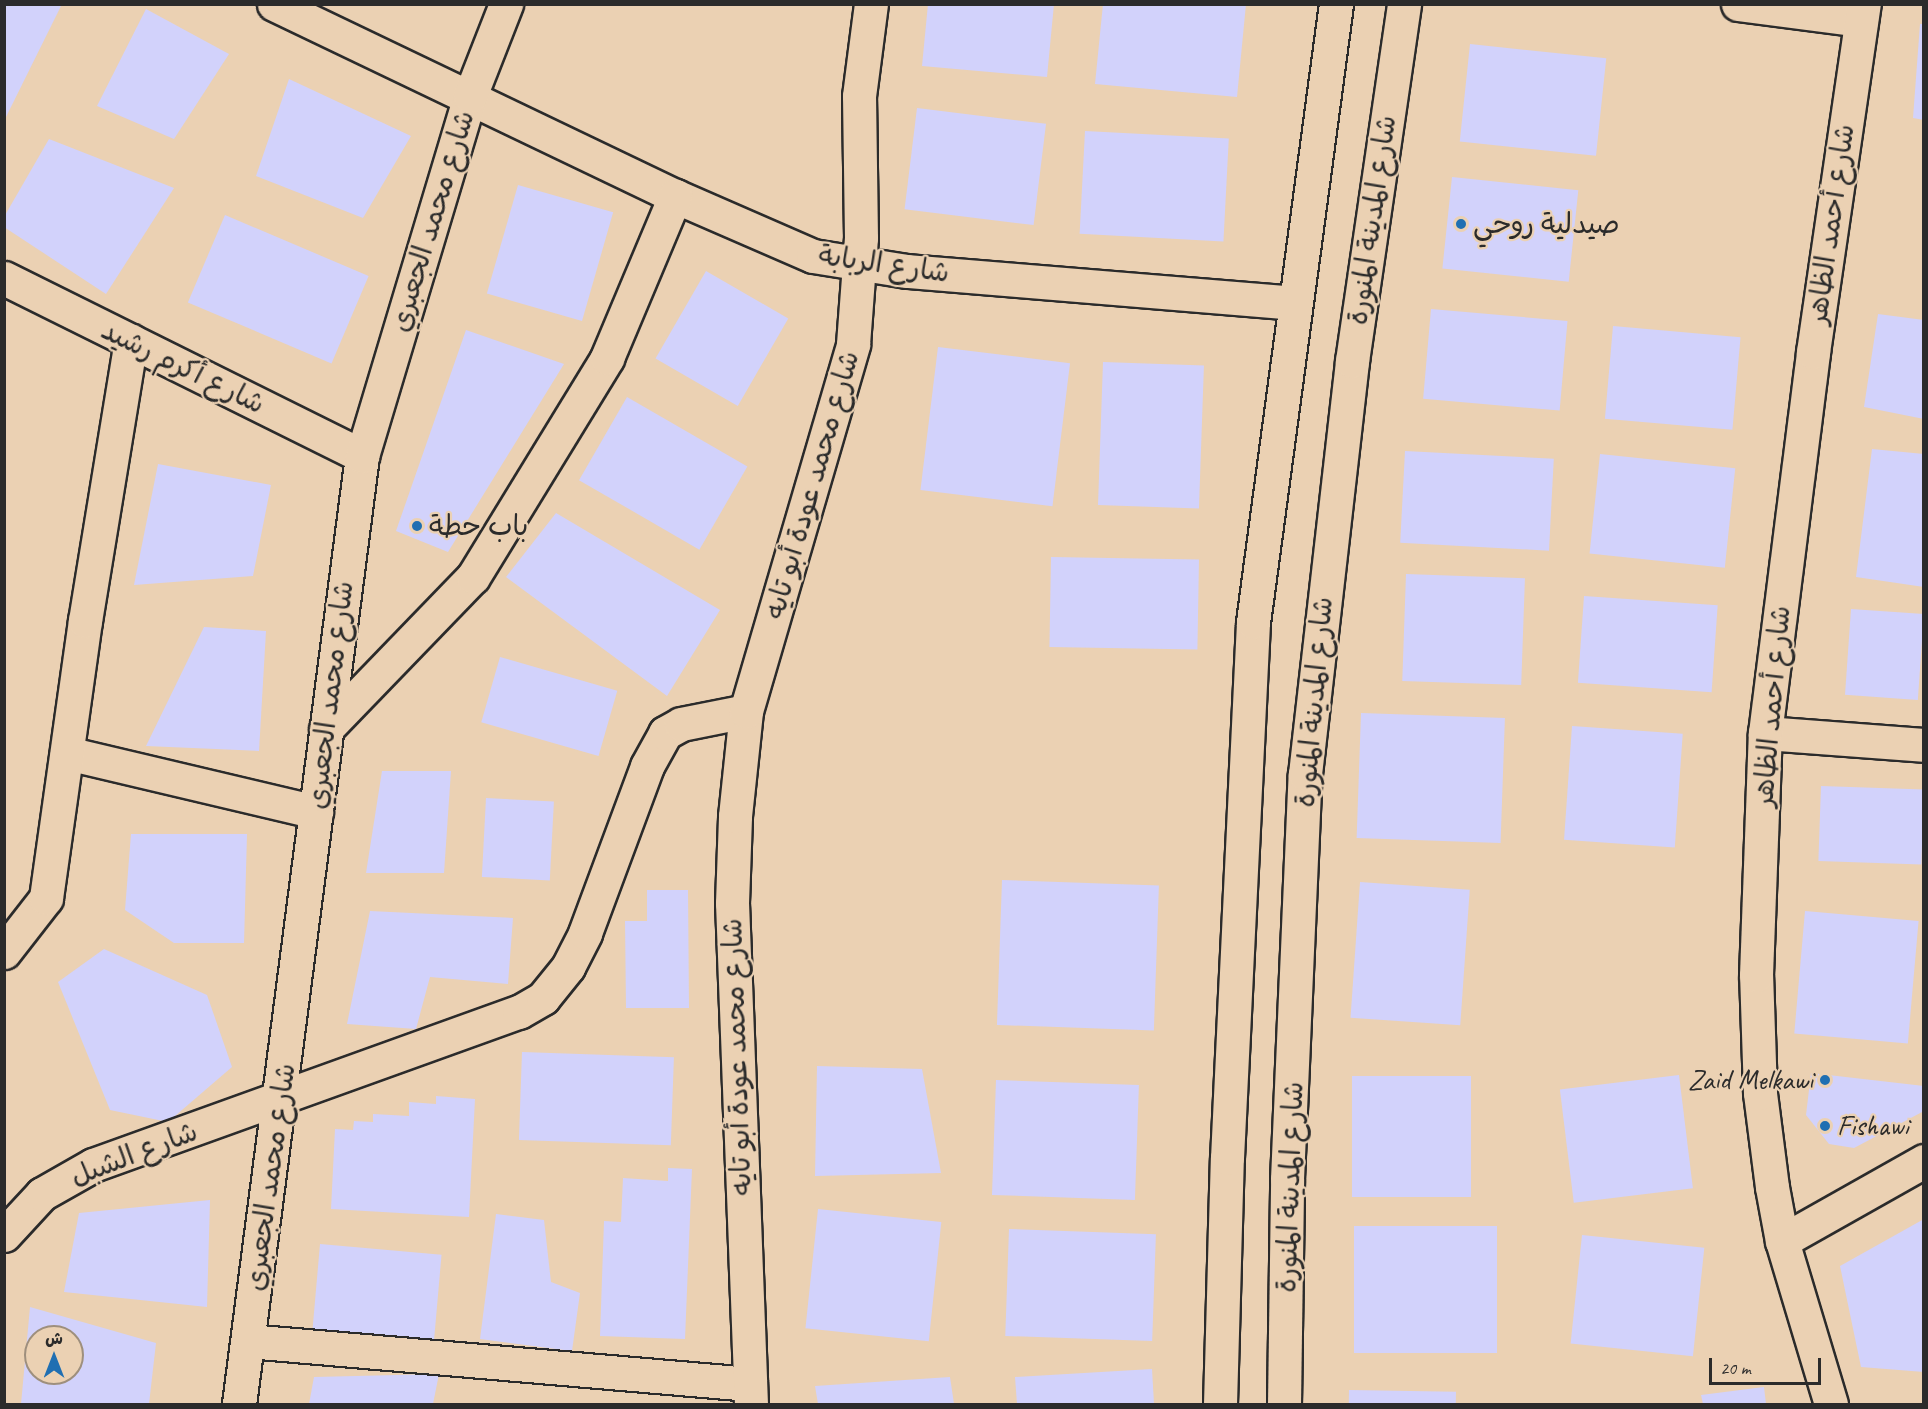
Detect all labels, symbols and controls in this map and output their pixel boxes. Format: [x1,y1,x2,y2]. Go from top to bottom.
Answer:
street label: شارع محمد الجعبري [382,106,482,336]
street label: شارع المدينة المنورة [1341,113,1403,327]
street label: شارع أحمد الظاهر [1800,122,1862,326]
place label: صيدلية روحي [1473,207,1620,241]
marker: صيدلية روحي [1454,217,1468,231]
street label: شارع الربابة [816,238,952,290]
street label: شارع أكرم رشيد [96,313,270,421]
street label: شارع محمد عودة أبو تايه [758,347,866,623]
place label: باب حطة [429,509,528,543]
marker: باب حطة [410,519,424,533]
street label: شارع محمد الجعبري [299,579,361,811]
street label: شارع المدينة المنورة [1288,595,1340,809]
street label: شارع أحمد الظاهر [1746,604,1798,808]
street label: شارع محمد عودة أبو تايه [715,918,759,1196]
street label: شارع محمد الجعبري [237,1061,303,1293]
place label: Zaid Melkawi [1688,1063,1813,1097]
marker: Zaid Melkawi [1818,1073,1832,1087]
street label: شارع المدينة المنورة [1270,1081,1310,1293]
place label: Fishawi [1837,1109,1908,1143]
street label: شارع الشبل [66,1114,202,1194]
marker: Fishawi [1818,1119,1832,1133]
north arrow [24,1325,84,1385]
text: ش [45,1329,63,1349]
scale bar [1712,1346,1824,1384]
text: 20 m [1720,1357,1751,1379]

